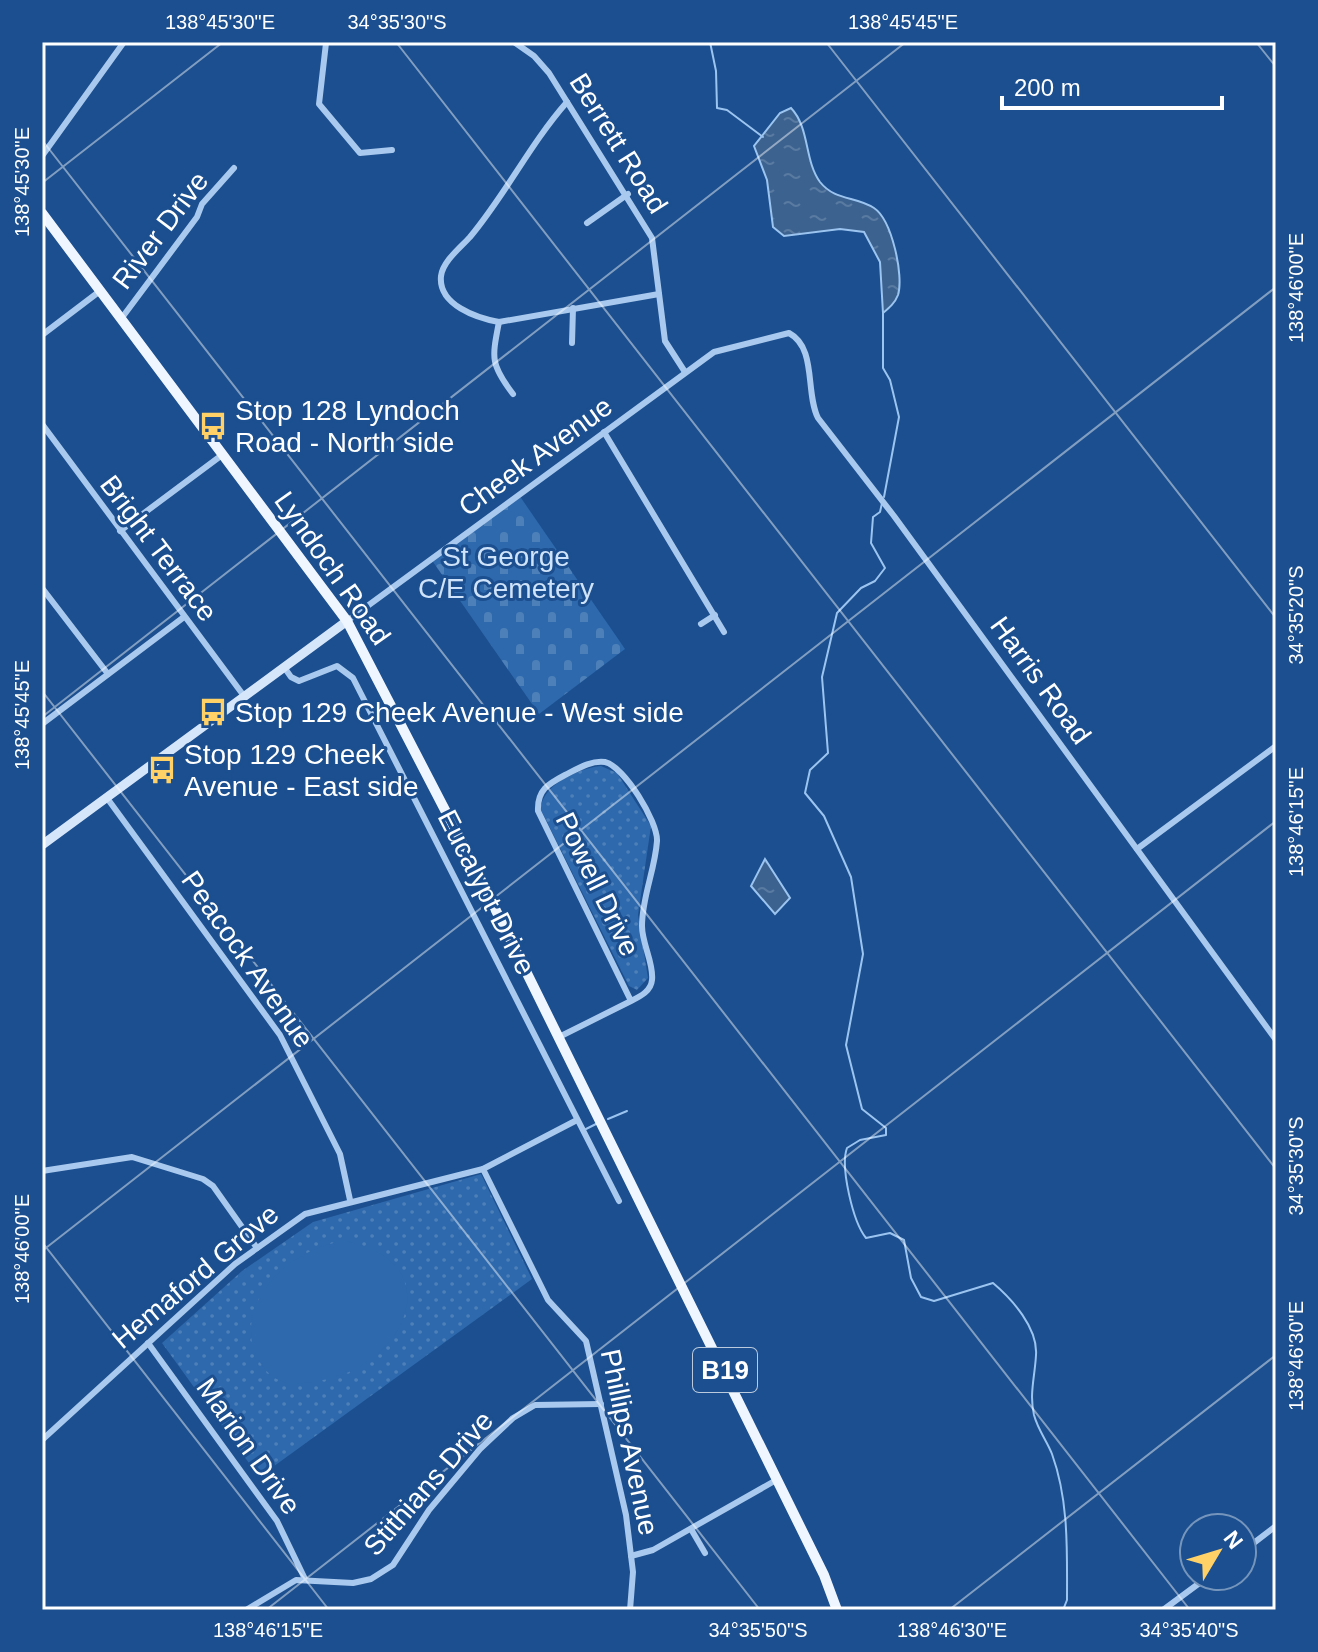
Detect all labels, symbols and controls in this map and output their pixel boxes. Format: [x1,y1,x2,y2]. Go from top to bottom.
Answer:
text: 138°45'30"E [165,11,275,33]
text: 34°35'30"S [348,11,447,33]
text: 138°45'45"E [848,11,958,33]
scale bar [1002,60,1222,110]
street label: Berrett Road [563,68,674,219]
text: 200 m [1014,74,1081,101]
text: 138°45'30"E [11,127,33,237]
street label: River Drive [106,166,214,295]
text: 138°46'00"E [1285,233,1307,343]
street label: Cheek Avenue [453,390,618,522]
place label: Stop 128 Lyndoch Road - North side [235,395,460,458]
bus stop icon: Stop 128 Lyndoch Road - North side [198,411,228,441]
street label: Bright Terrace [94,470,223,627]
street label: Lyndoch Road [268,486,397,651]
park label: St George C/E Cemetery [418,541,594,604]
text: 34°35'20"S [1285,566,1307,665]
street label: Harris Road [984,611,1097,750]
text: 138°45'45"E [11,660,33,770]
bus stop icon: Stop 129 Cheek Avenue - West side [198,697,228,727]
place label: Stop 129 Cheek Avenue - West side [235,697,684,728]
place label: Stop 129 Cheek Avenue - East side [184,739,419,802]
bus stop icon: Stop 129 Cheek Avenue - East side [147,755,177,785]
text: 138°46'15"E [1285,767,1307,877]
street label: Eucalypt Drive [432,805,541,980]
street label: Powell Drive [550,807,646,961]
street label: Peacock Avenue [175,865,320,1053]
text: 34°35'30"S [1285,1117,1307,1216]
text: 138°46'00"E [11,1194,33,1304]
street label: Hemaford Grove [106,1198,285,1355]
text: 138°46'30"E [1285,1301,1307,1411]
street label: Phillips Avenue [595,1346,664,1538]
road number: B19 [693,1348,757,1392]
street label: Marion Drive [190,1372,307,1520]
street label: Stithians Drive [357,1405,499,1562]
north arrow [1178,1512,1258,1592]
text: N [1219,1526,1248,1554]
text: 138°46'15"E [213,1619,323,1641]
text: 34°35'50"S [709,1619,808,1641]
text: 138°46'30"E [897,1619,1007,1641]
text: 34°35'40"S [1140,1619,1239,1641]

